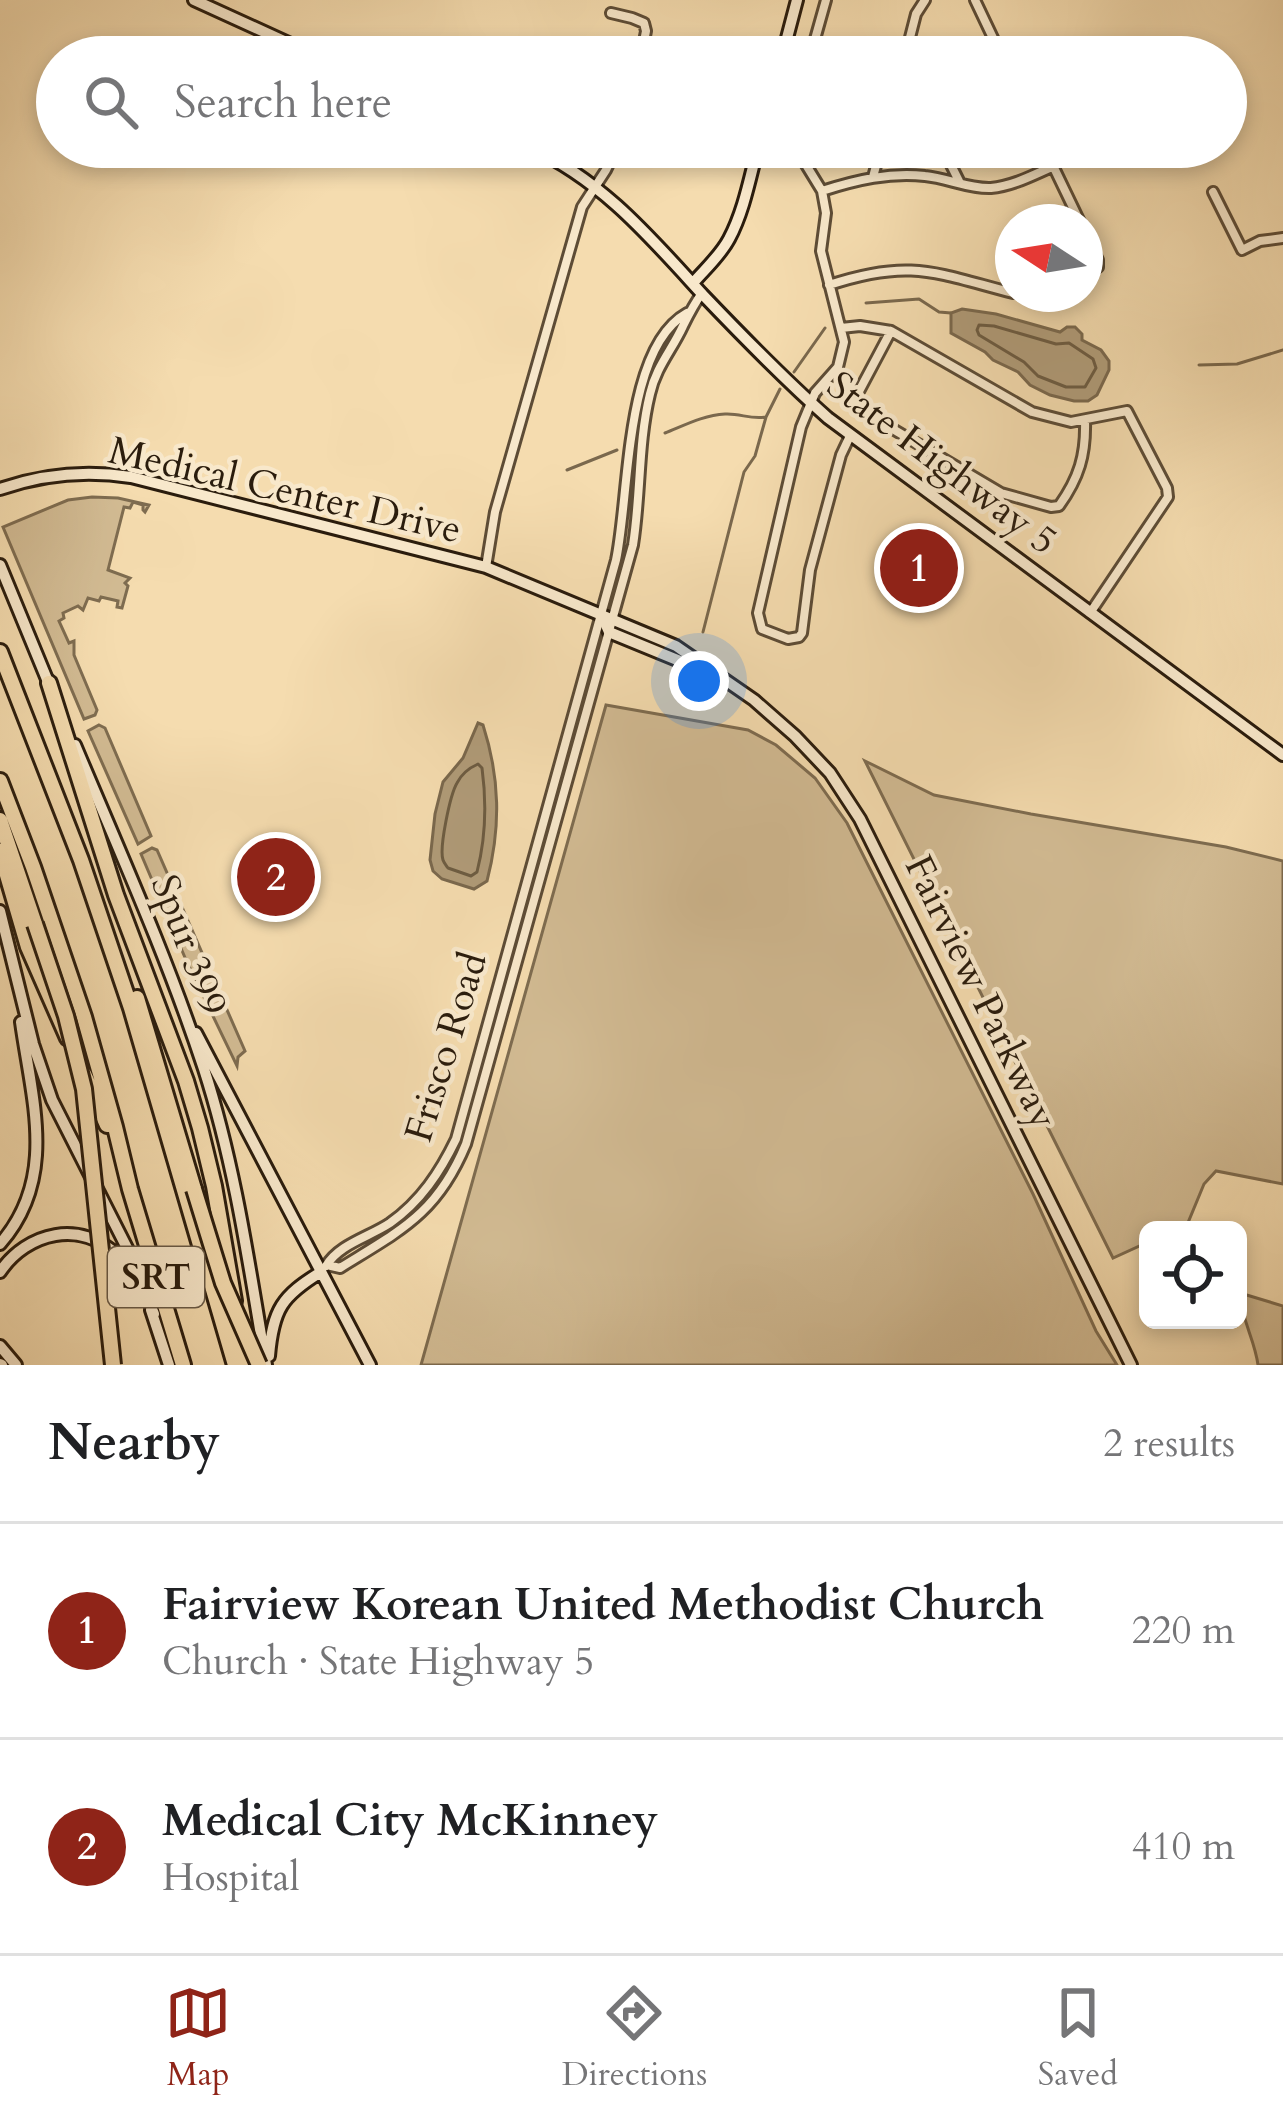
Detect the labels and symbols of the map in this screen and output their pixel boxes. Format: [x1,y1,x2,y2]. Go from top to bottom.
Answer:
north arrow [995,204,1103,312]
street label: State Highway 5 [816,359,1068,567]
street label: Medical Center Drive [104,424,466,556]
pin: 1 [880,523,958,613]
your location [669,651,729,711]
pin: 2 [237,832,315,922]
street label: Fairview Parkway [892,846,1070,1138]
street label: Spur 399 [138,867,240,1023]
street label: Frisco Road [392,946,500,1148]
road number: SRT [108,1247,204,1307]

